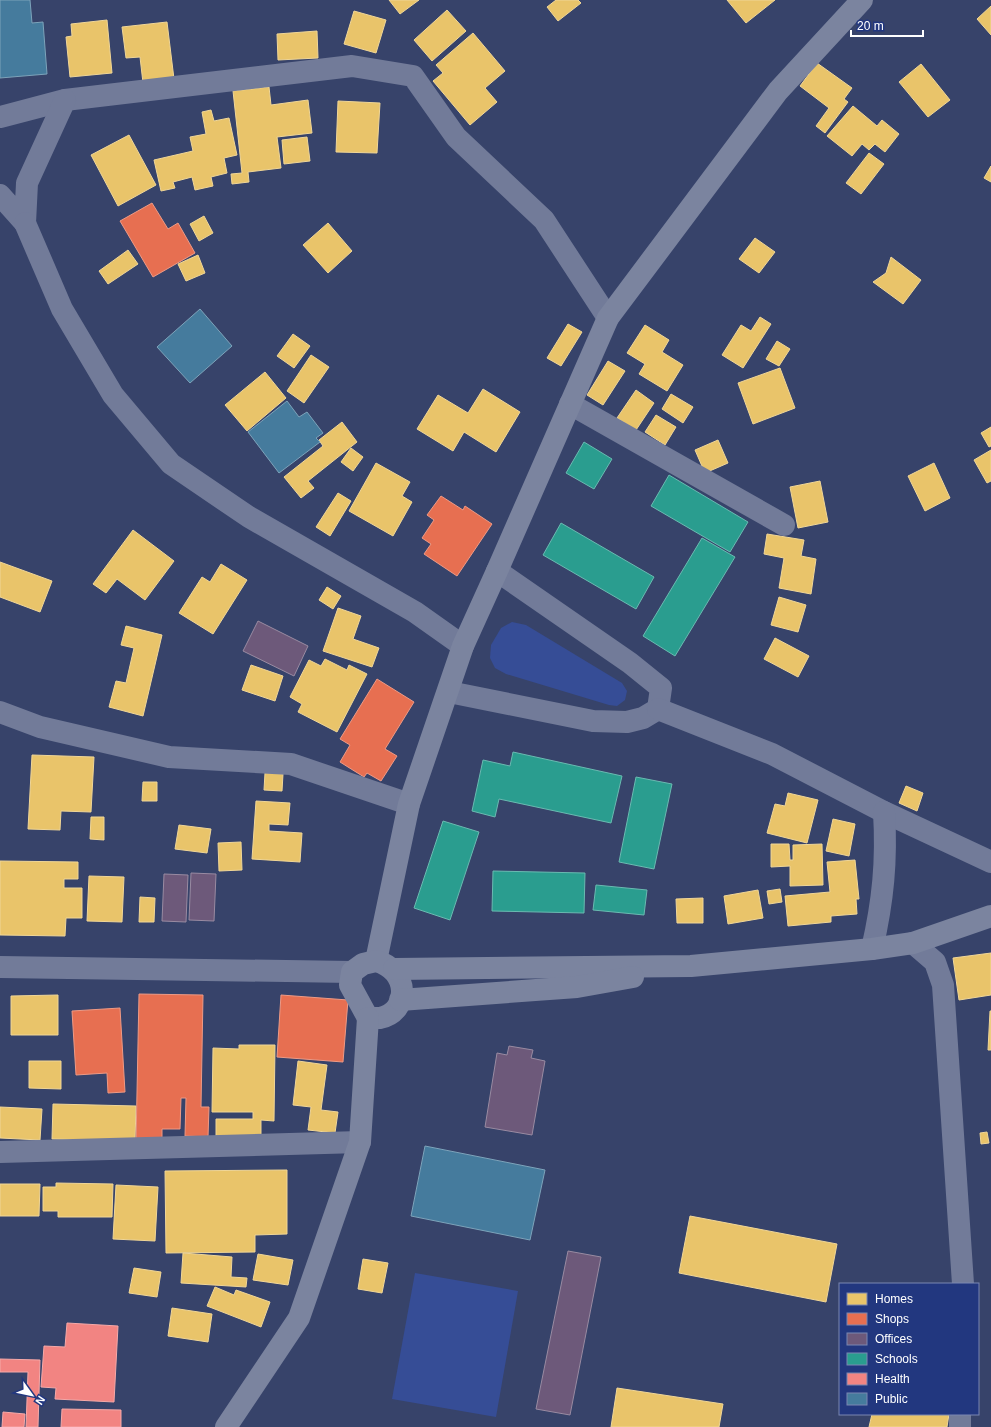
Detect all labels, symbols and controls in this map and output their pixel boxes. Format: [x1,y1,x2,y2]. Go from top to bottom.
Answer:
scale bar [851,12,923,38]
text: 20 m [857,19,884,33]
legend [839,1283,979,1415]
text: Homes [875,1292,913,1306]
text: Shops [875,1312,909,1326]
text: Offices [875,1332,912,1346]
text: Schools [875,1352,918,1366]
text: Health [875,1372,910,1386]
north arrow [12,1375,52,1415]
text: Public [875,1392,908,1406]
text: N [33,1394,48,1407]

